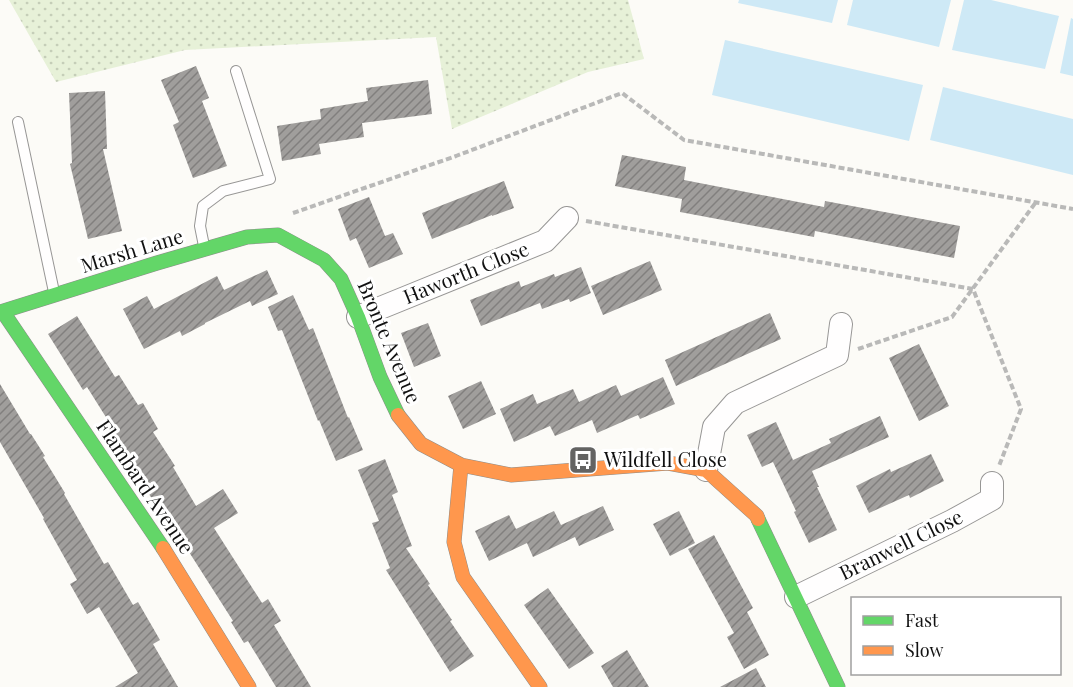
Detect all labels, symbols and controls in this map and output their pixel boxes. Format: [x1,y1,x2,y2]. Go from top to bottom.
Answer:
street label: Marsh Lane [77,221,186,278]
street label: Haworth Close [399,234,532,309]
street label: Bronte Avenue [352,276,428,407]
street label: Flambard Avenue [91,414,201,559]
bus stop icon: Wildfell Close [567,444,599,476]
place label: Wildfell Close [603,445,727,472]
street label: Branwell Close [834,502,967,585]
legend [851,597,1061,675]
text: Fast [905,608,939,632]
text: Slow [905,638,943,662]

